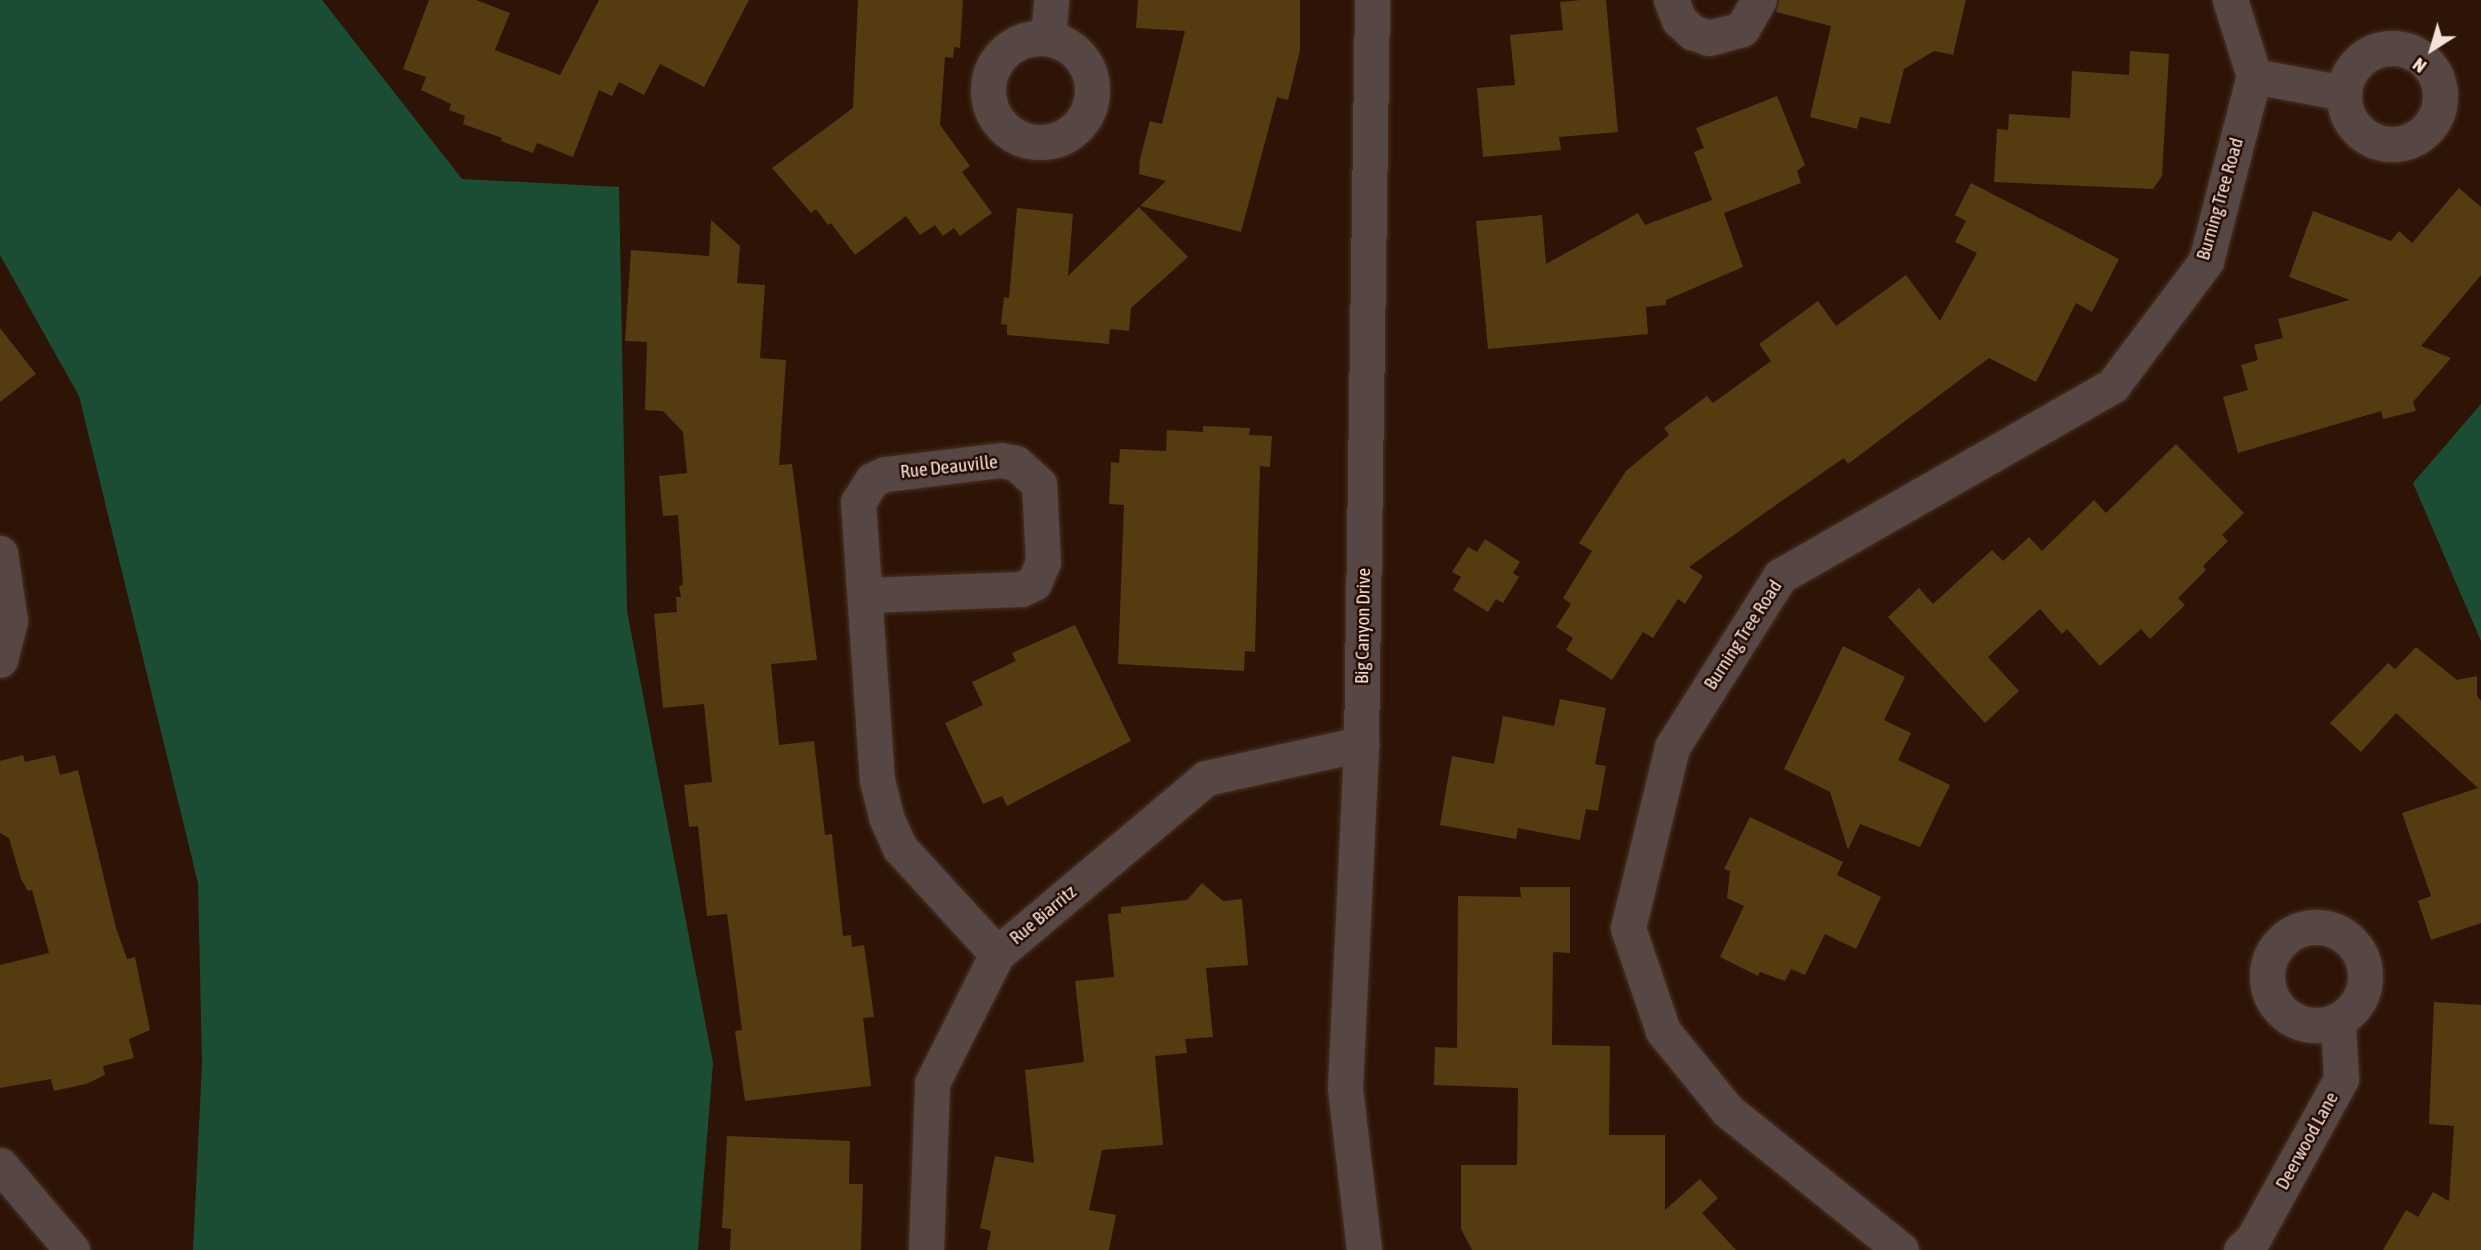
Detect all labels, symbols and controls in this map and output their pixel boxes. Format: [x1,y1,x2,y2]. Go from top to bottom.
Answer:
north arrow [2397,14,2467,84]
text: N [2408,54,2430,78]
street label: Burning Tree Road [2192,135,2248,263]
street label: Rue Deauville [899,451,999,483]
street label: Big Canyon Drive [1351,568,1375,684]
street label: Burning Tree Road [1699,576,1787,694]
street label: Rue Biarritz [1005,881,1081,949]
street label: Deerwood Lane [2271,1088,2343,1194]

